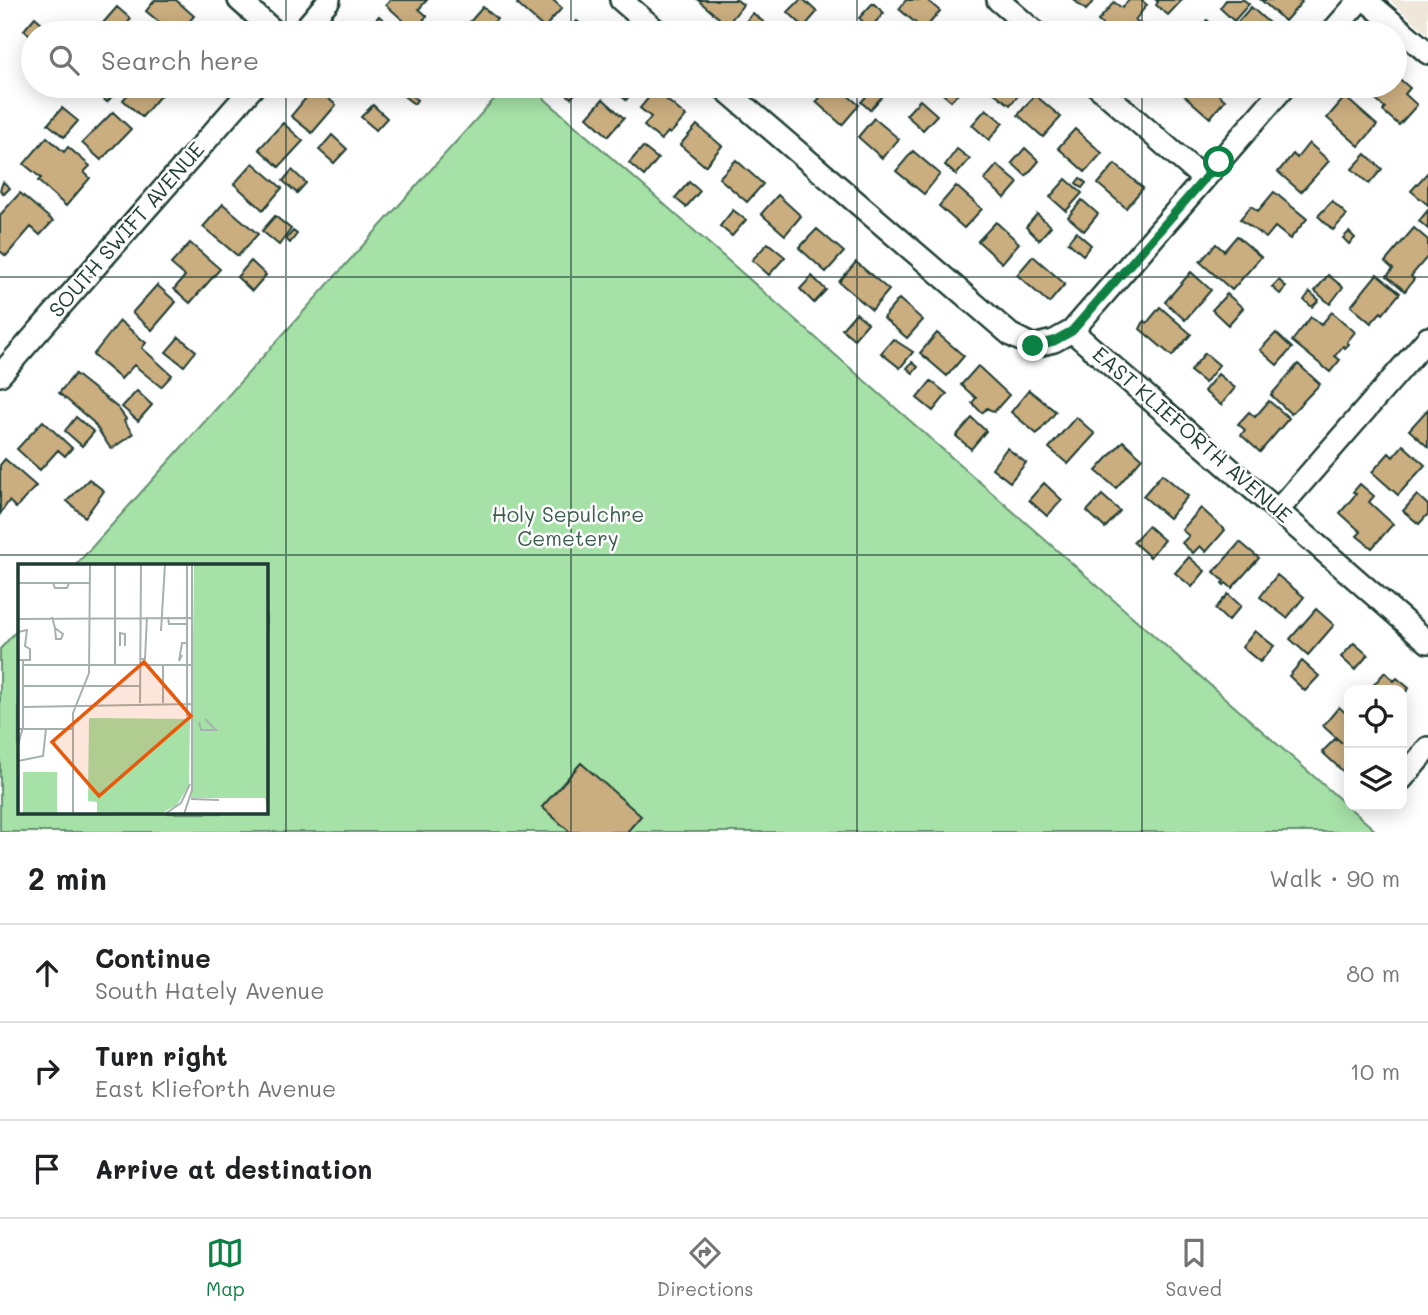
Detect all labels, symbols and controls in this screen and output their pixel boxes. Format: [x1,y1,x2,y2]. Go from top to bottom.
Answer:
search box [21,21,1407,98]
icon: search [45,41,83,79]
text: Search here [101,43,259,77]
street label: SOUTH SWIFT AVENUE [42,136,210,322]
route start [1203,146,1234,177]
route end [1017,330,1048,361]
street label: EAST KLIEFORTH AVENUE [1088,340,1298,528]
park label: Holy Sepulchre Cemetery [492,500,644,551]
inset map [18,564,268,814]
map controls [1344,685,1407,811]
button: locate [1344,685,1407,748]
button: layers [1344,748,1407,811]
text: 2 min [28,858,107,898]
text: Walk · 90 m [1269,863,1400,893]
text: Continue [95,941,211,975]
icon: ahead [28,954,66,992]
text: 80 m [1346,958,1400,988]
text: South Hately Avenue [95,975,324,1005]
text: Turn right [95,1039,228,1073]
icon: right [28,1052,66,1090]
text: 10 m [1350,1056,1400,1086]
text: East Klieforth Avenue [95,1073,336,1103]
icon: arrive [28,1150,66,1188]
text: Arrive at destination [95,1152,372,1186]
tab: Map [206,1234,245,1301]
tab: Directions [657,1234,753,1301]
tab: Saved [1166,1234,1222,1301]

